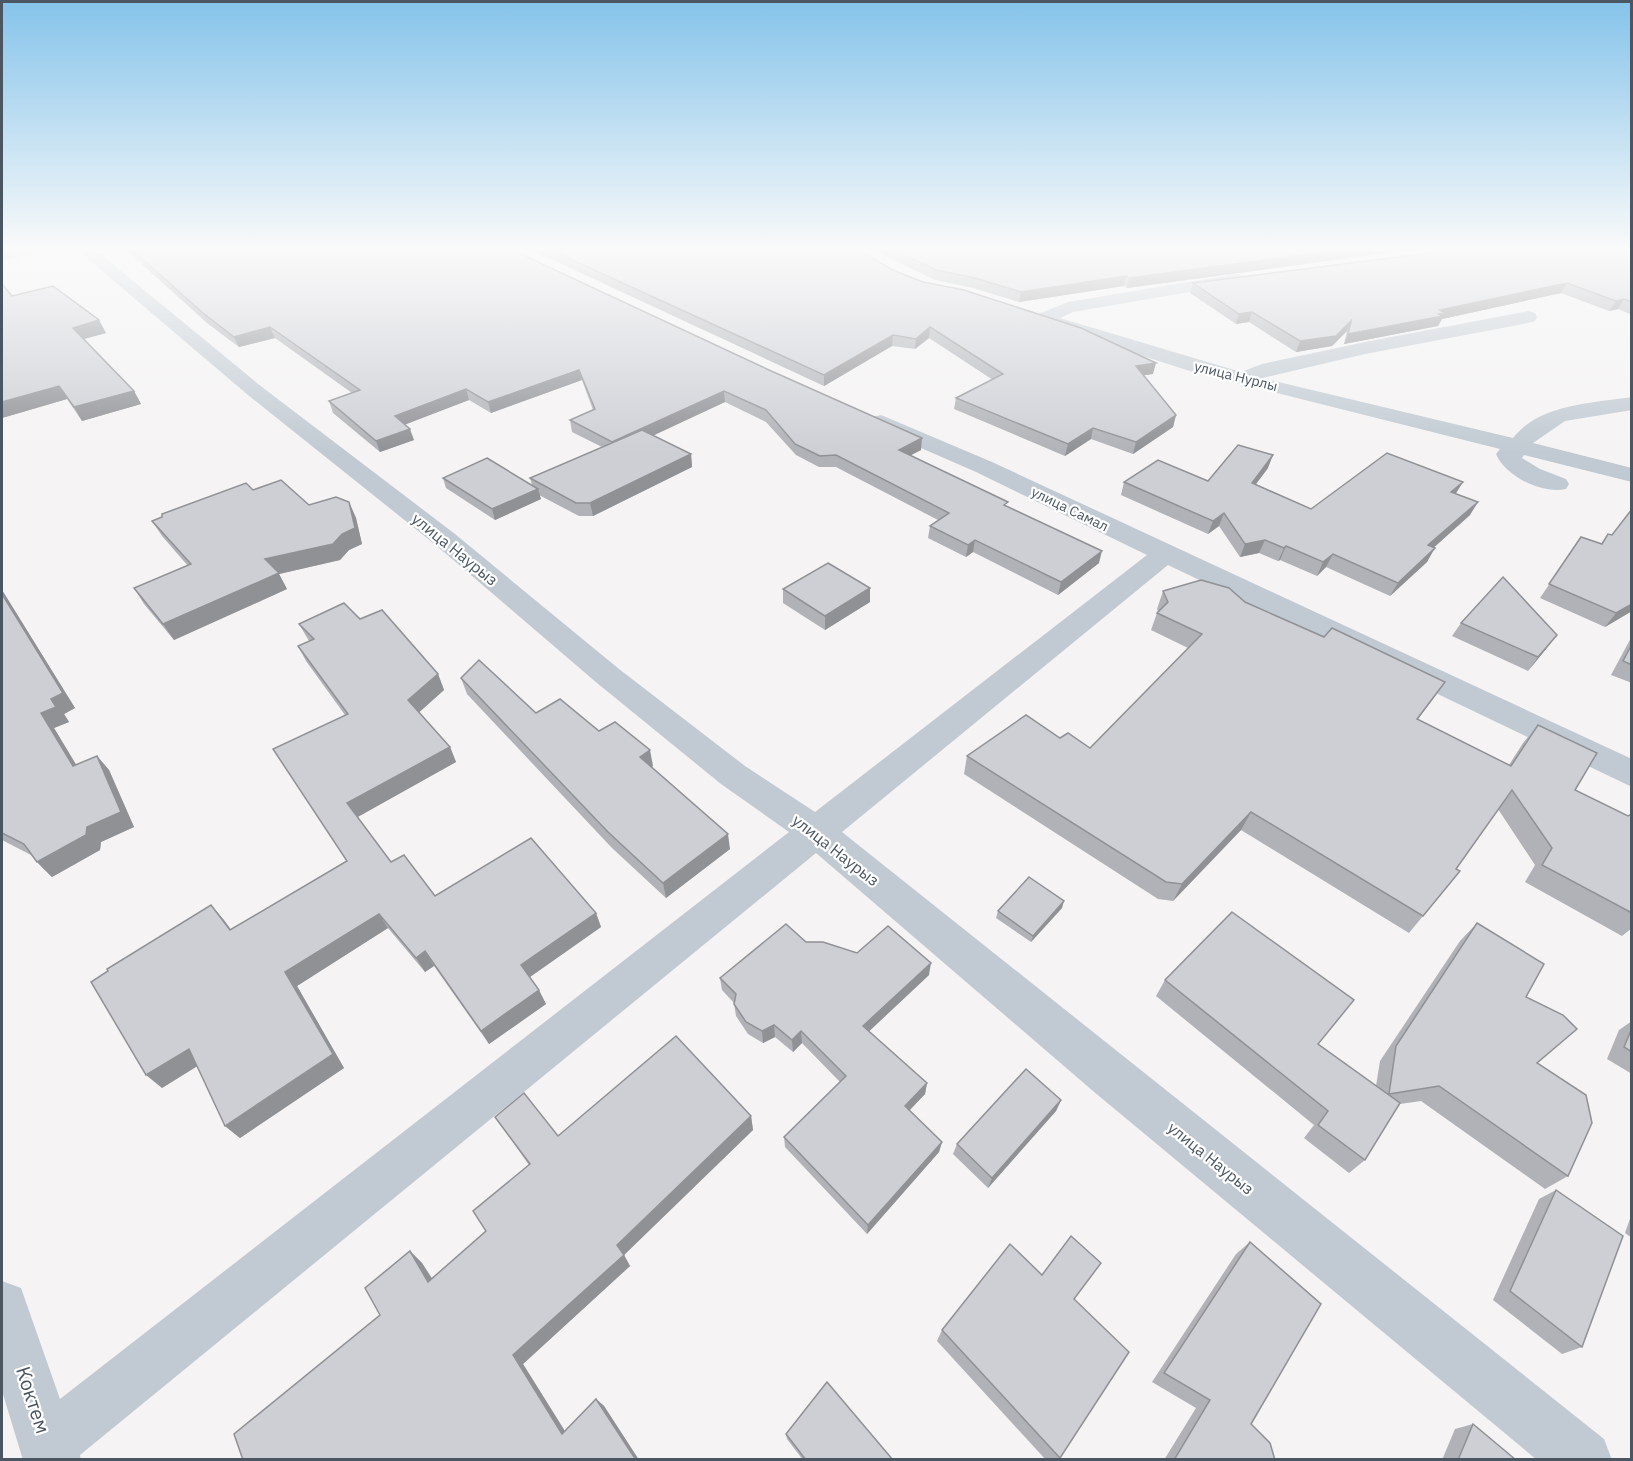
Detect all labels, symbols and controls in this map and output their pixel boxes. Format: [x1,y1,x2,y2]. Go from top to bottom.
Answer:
street label: улица Нурлы [1193,357,1279,395]
street label: улица Самал [1029,483,1111,535]
street label: улица Наурыз [408,508,502,590]
street label: улица Наурыз [789,810,883,890]
street label: улица Наурыз [1164,1117,1258,1199]
street label: Коктем [10,1363,57,1437]

